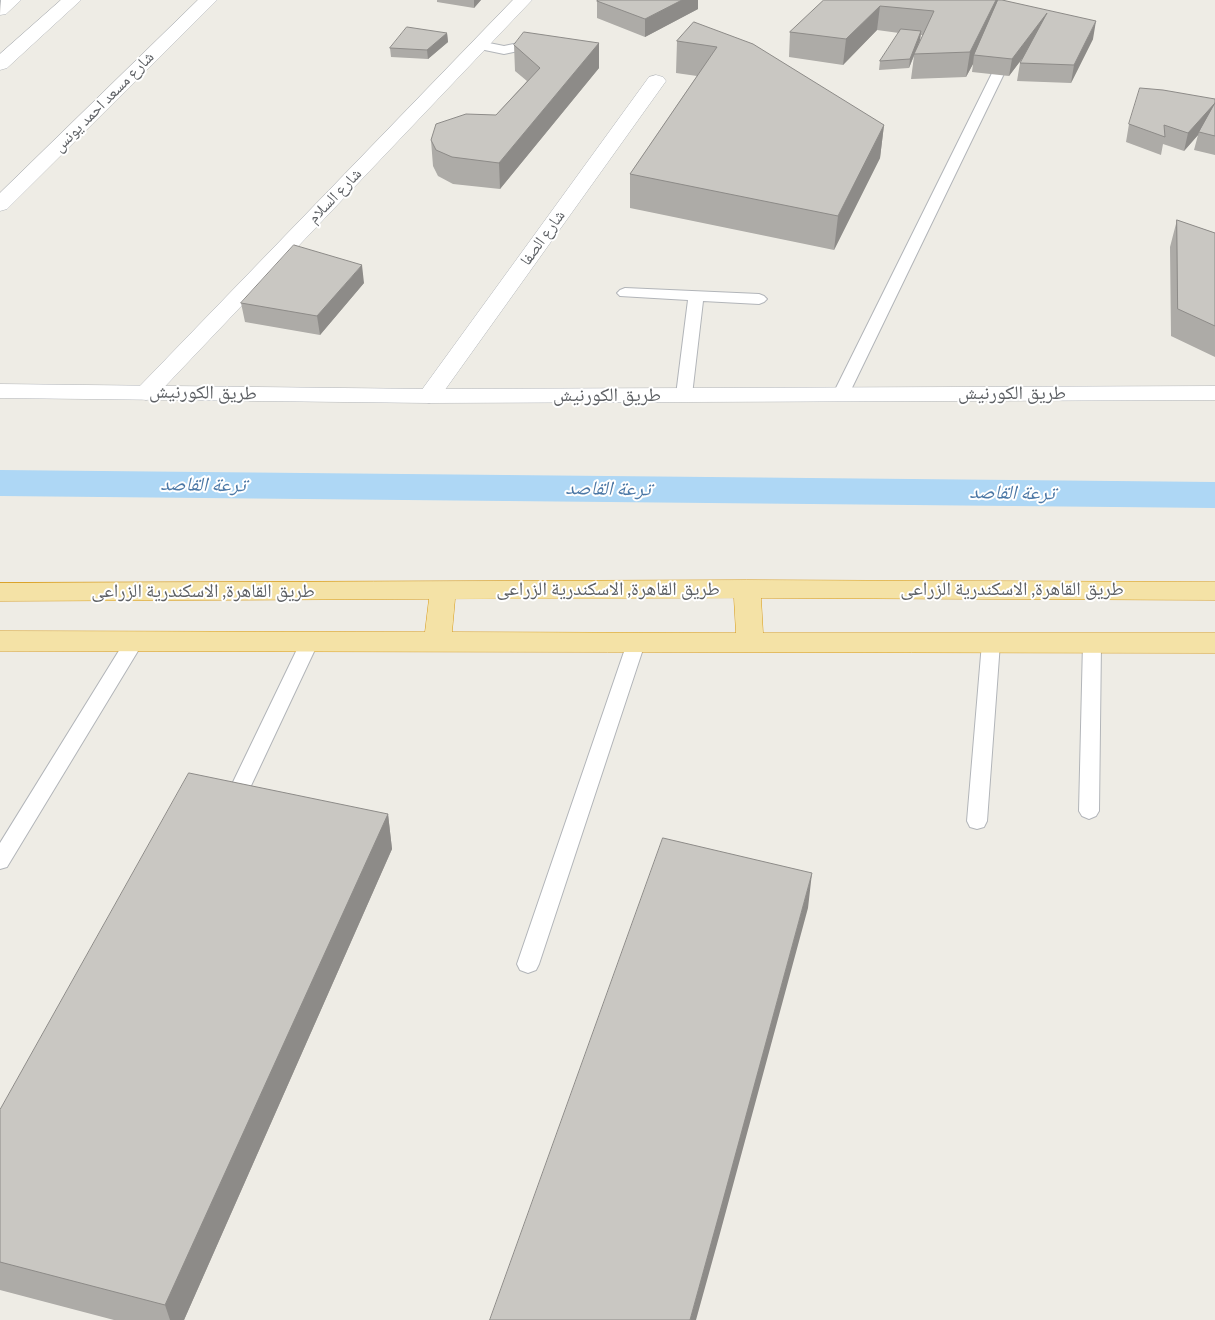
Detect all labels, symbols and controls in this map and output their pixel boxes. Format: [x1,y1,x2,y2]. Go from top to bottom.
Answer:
street label: شارع مسعد احمد يونس [50,48,158,156]
street label: شارع السلام [304,164,366,228]
street label: شارع الصفا [517,207,569,269]
street label: طريق الكورنيش [149,381,257,405]
street label: طريق الكورنيش [958,383,1066,405]
street label: طريق الكورنيش [553,385,661,407]
water label: ترعة القاصد [160,472,246,498]
water label: ترعة القاصد [565,476,651,502]
water label: ترعة القاصد [969,480,1055,506]
street label: طريق القاهرة, الاسكندرية الزراعى [496,579,720,601]
street label: طريق القاهرة, الاسكندرية الزراعى [900,579,1124,601]
street label: طريق القاهرة, الاسكندرية الزراعى [91,581,315,603]

